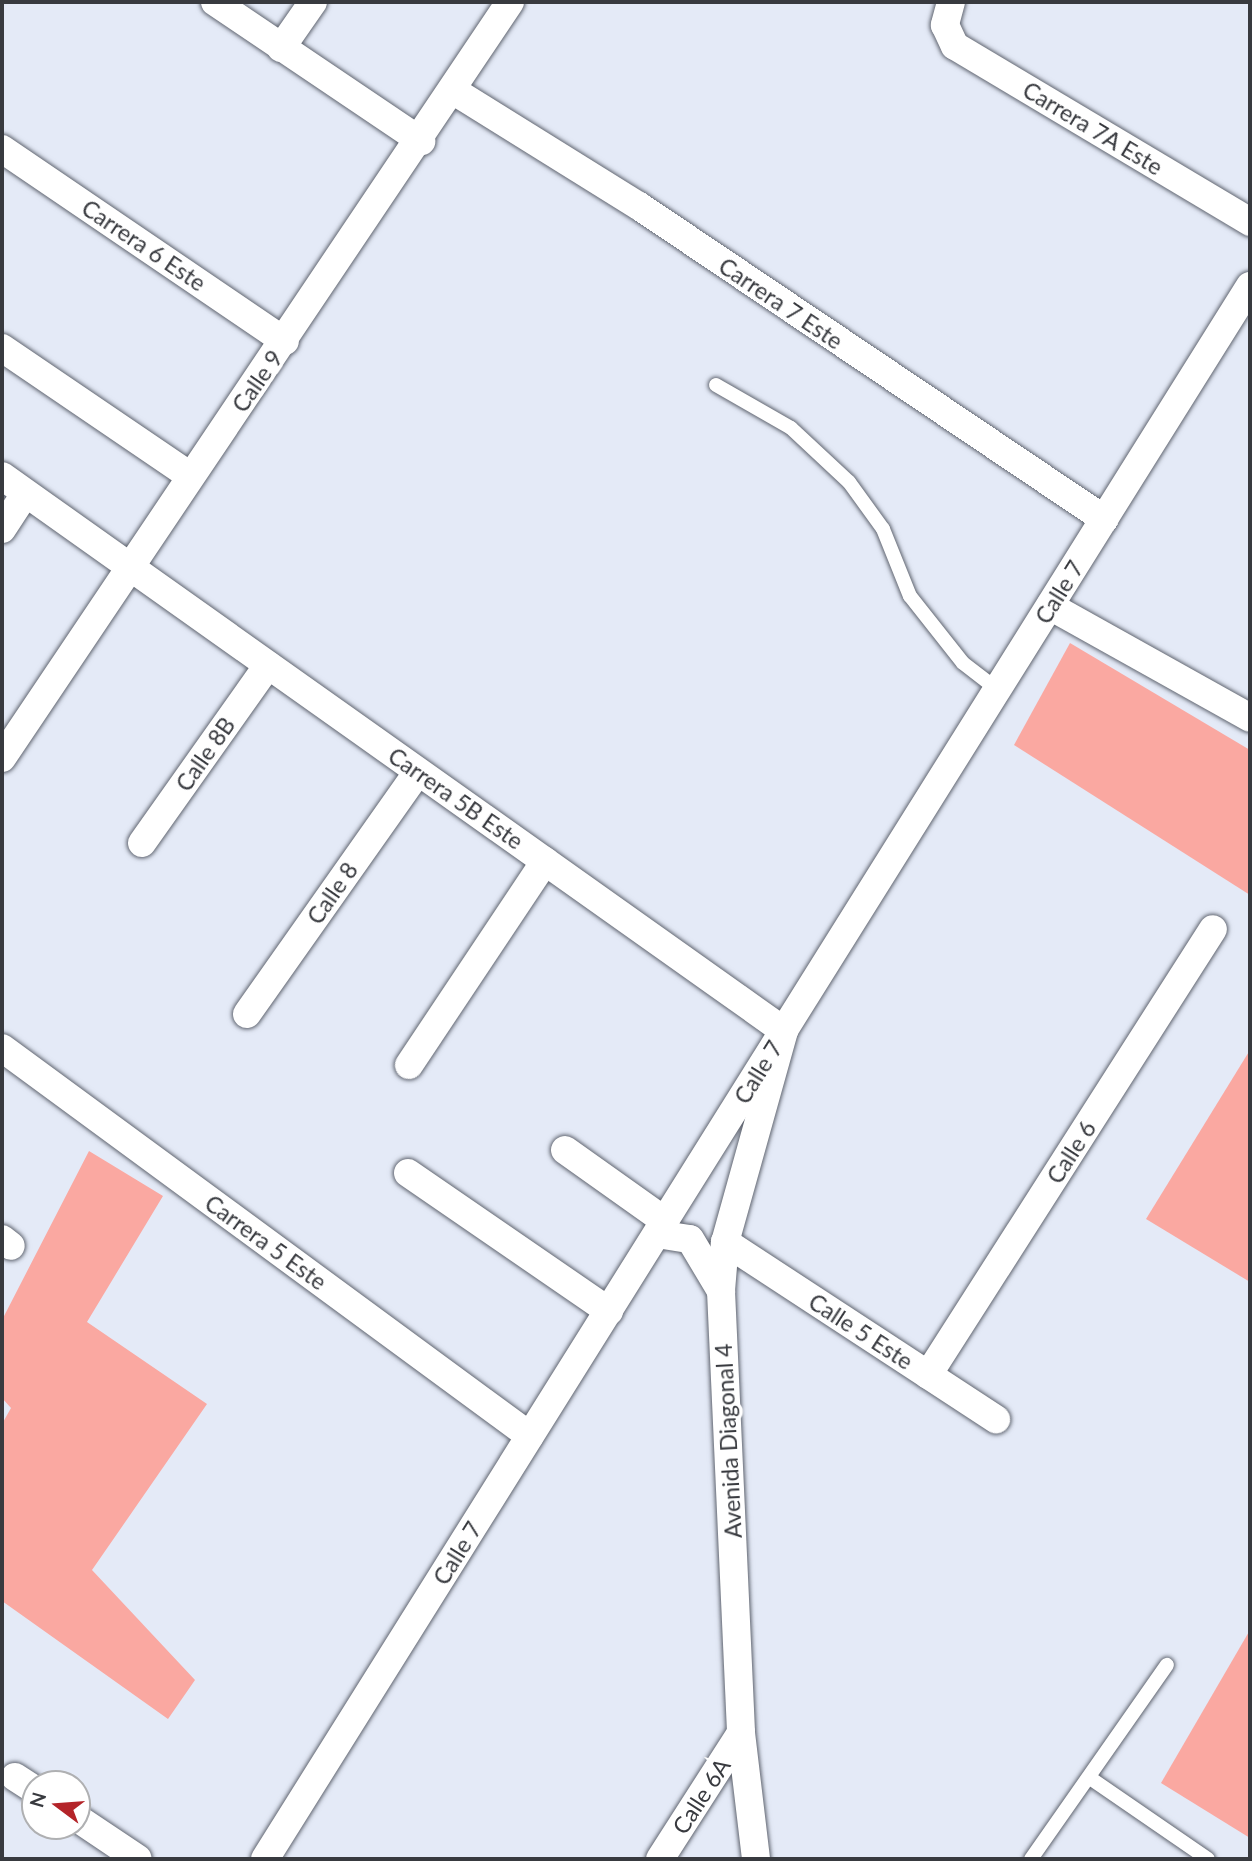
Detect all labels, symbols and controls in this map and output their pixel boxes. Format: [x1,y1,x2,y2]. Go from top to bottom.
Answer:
street label: Carrera 7A Este [1018,75,1168,181]
street label: Carrera 6 Este [77,193,211,297]
street label: Carrera 7 Este [714,251,848,355]
street label: Calle 9 [226,345,288,417]
street label: Calle 7 [1029,555,1089,629]
street label: Calle 8B [170,712,240,796]
street label: Carrera 5B Este [383,741,529,855]
street label: Calle 8 [301,857,363,929]
street label: Calle 7 [728,1035,788,1109]
street label: Calle 6 [1041,1116,1101,1188]
street label: Carrera 5 Este [200,1189,332,1295]
street label: Calle 5 Este [804,1287,918,1375]
street label: Avenida Diagonal 4 [709,1343,747,1539]
street label: Calle 7 [427,1516,487,1590]
street label: Calle 6A [666,1753,736,1839]
north arrow [21,1770,91,1840]
text: N [24,1789,50,1810]

